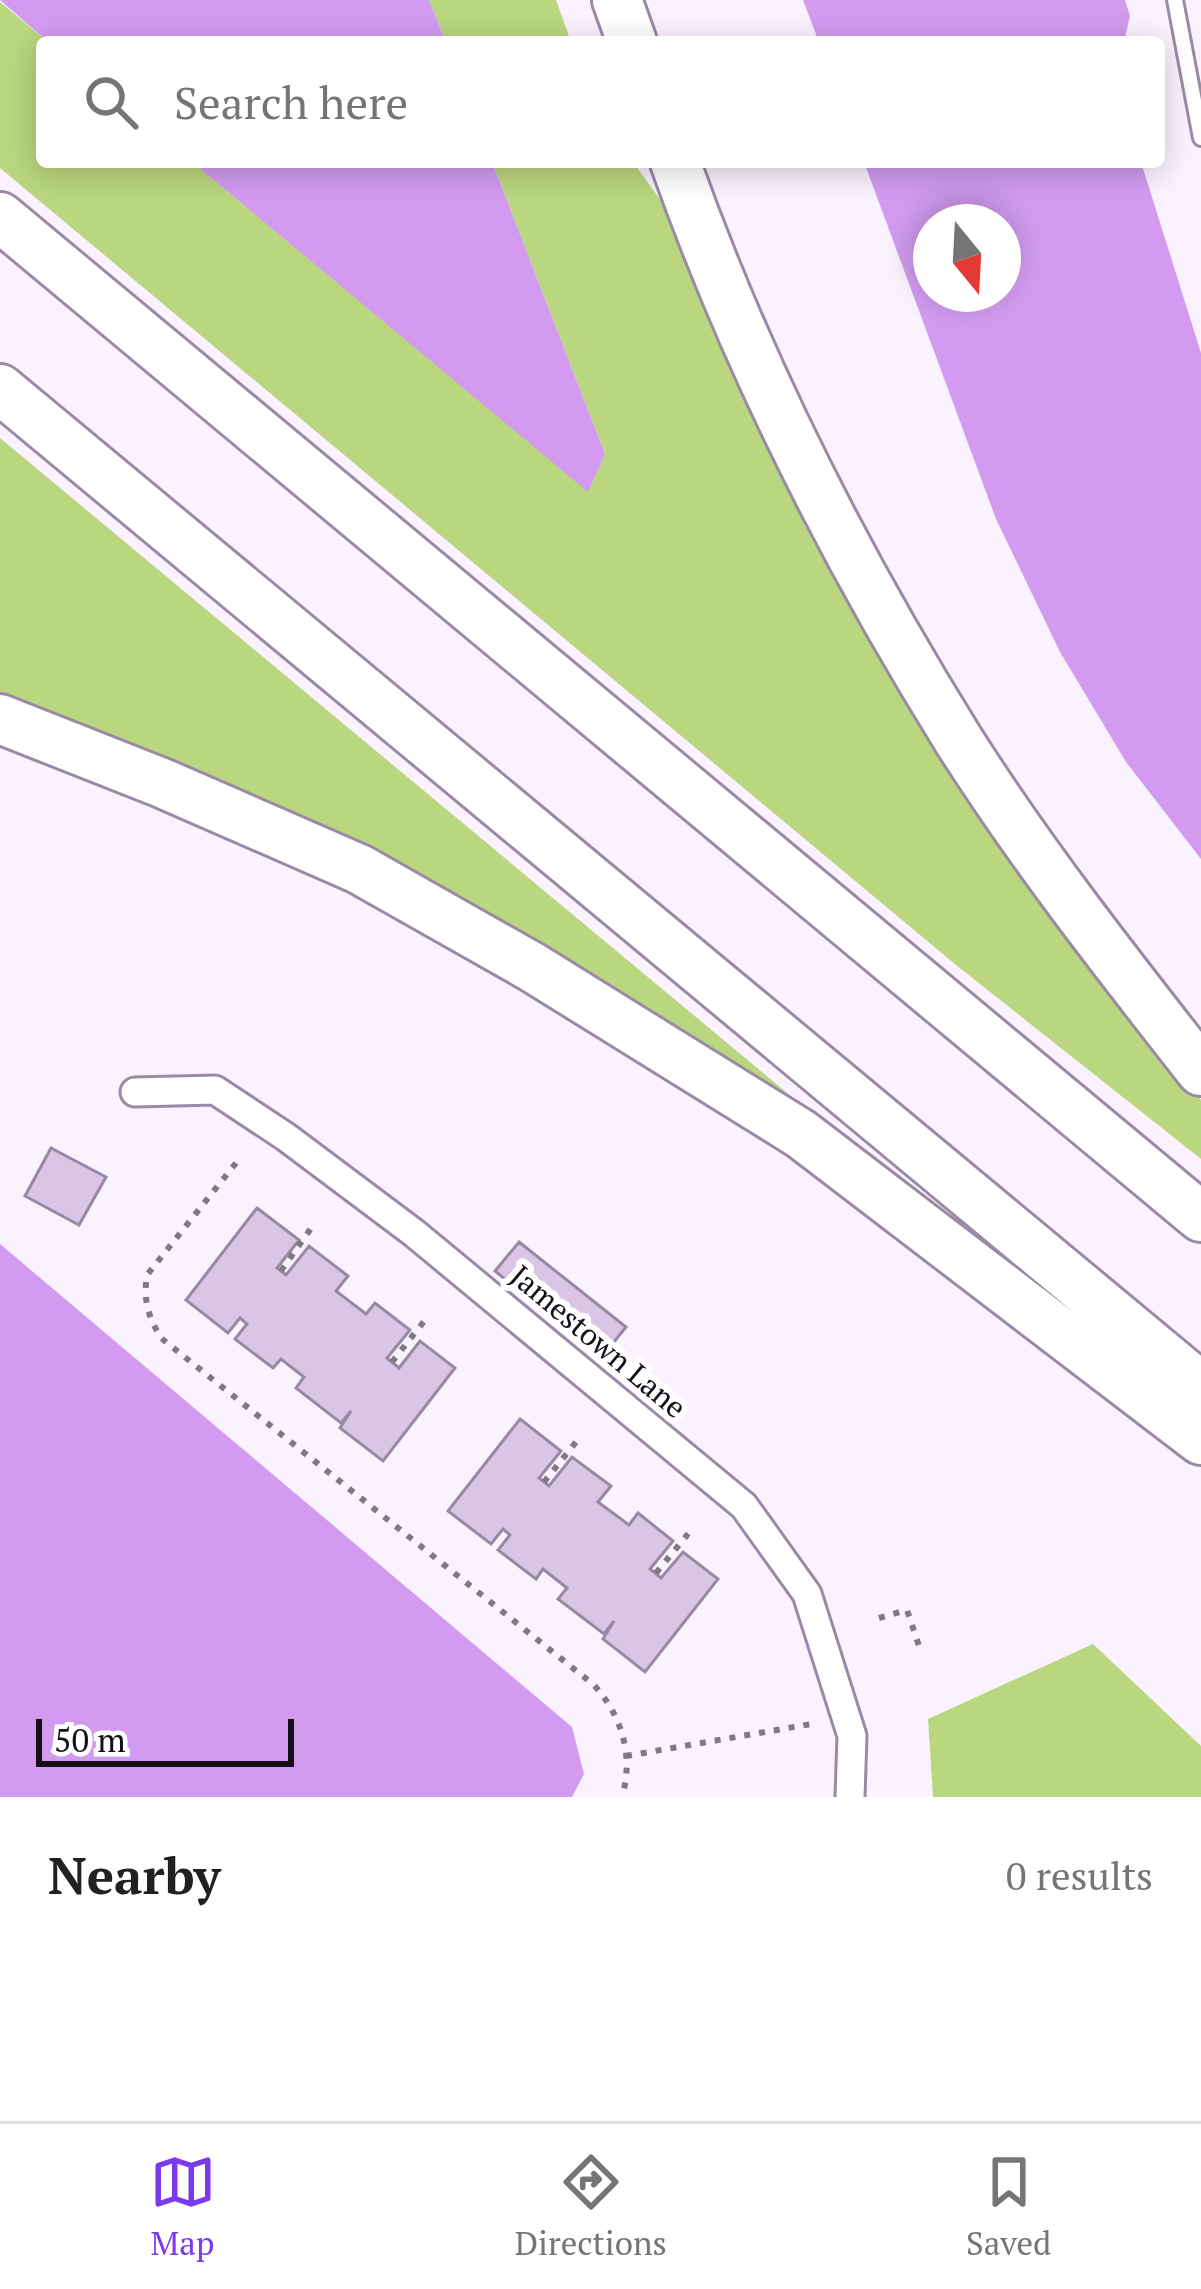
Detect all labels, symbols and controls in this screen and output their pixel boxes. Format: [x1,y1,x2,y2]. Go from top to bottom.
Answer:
search box [36,36,1165,168]
icon: search [78,69,144,135]
text: Search here [174,72,408,132]
north arrow [913,204,1021,312]
street label: Jamestown Lane [502,1256,695,1427]
scale bar [36,1713,294,1766]
text: 50 m [54,1718,126,1761]
text: Nearby [48,1841,221,1909]
text: 0 results [1006,1849,1153,1901]
tab: Map [150,2149,216,2264]
tab: Directions [515,2149,667,2264]
tab: Saved [966,2149,1051,2264]

